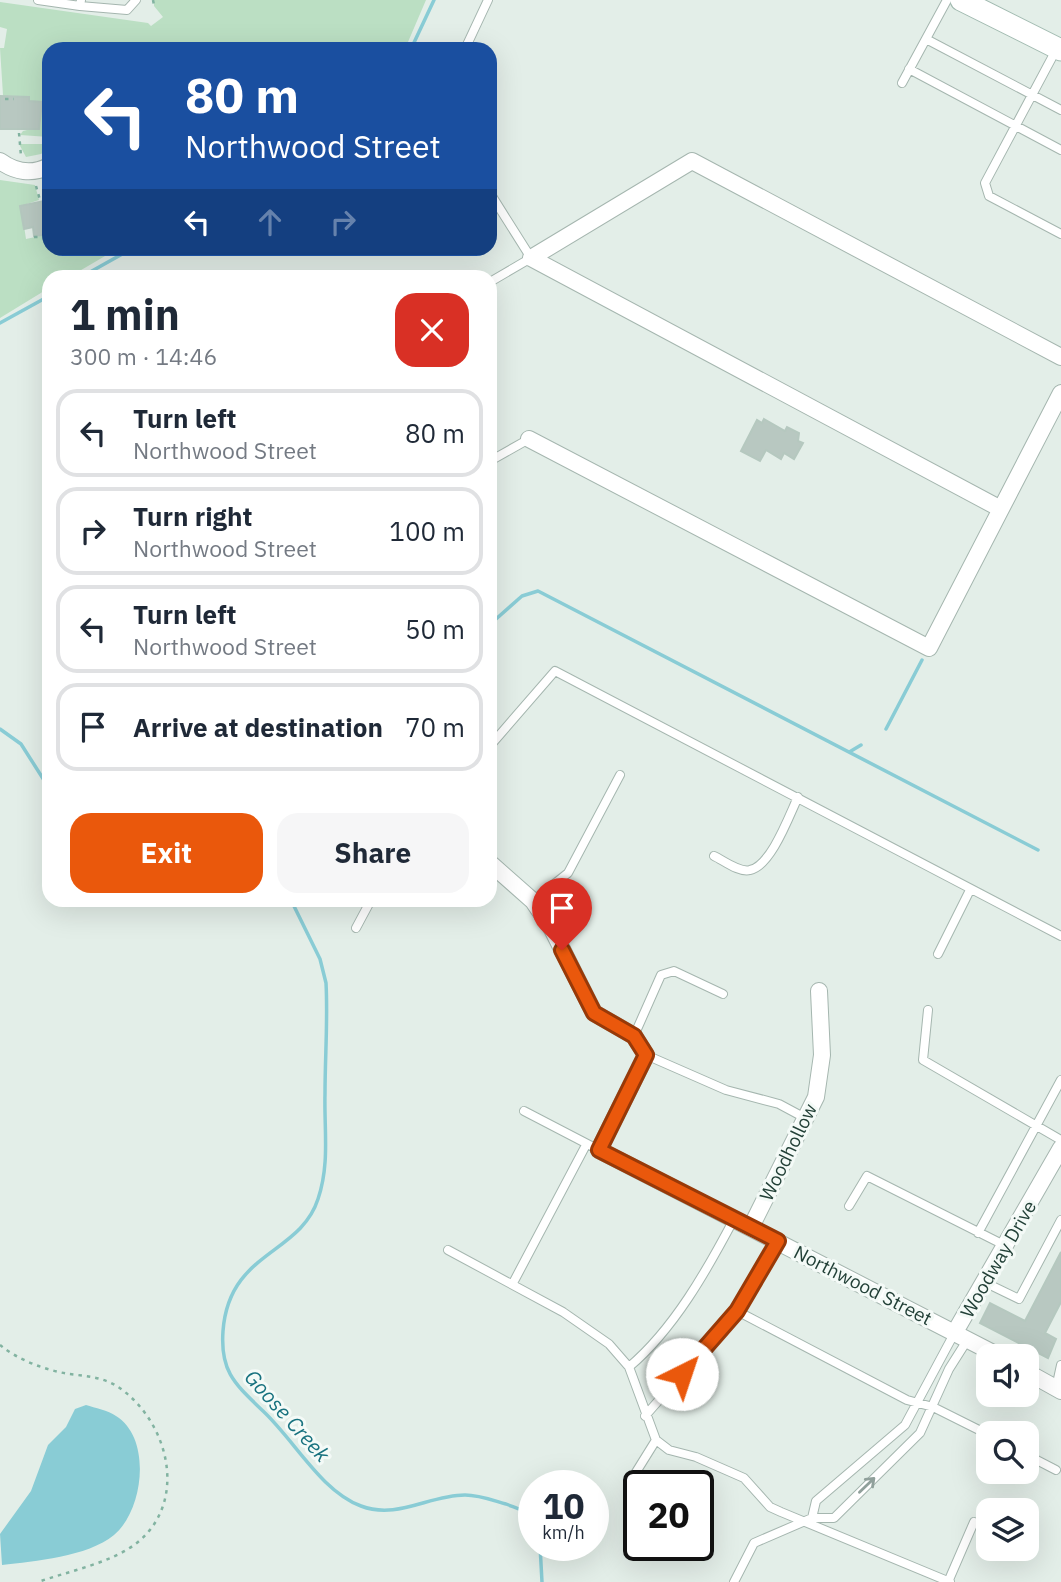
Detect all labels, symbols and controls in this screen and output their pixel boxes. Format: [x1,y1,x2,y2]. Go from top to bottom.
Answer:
text: 80 m [185,63,299,126]
icon: left [70,70,161,161]
text: Northwood Street [185,125,441,167]
icon: left [178,203,216,241]
icon: ahead [251,203,289,241]
icon: right [324,203,362,241]
text: 1 min [70,287,180,342]
button: close [395,293,469,367]
text: 300 m · 14:46 [70,341,217,371]
text: Turn left [133,401,236,435]
icon: left [74,414,112,452]
text: 80 m [405,416,465,450]
text: Northwood Street [133,435,317,465]
text: Turn right [133,499,252,533]
icon: right [74,512,112,550]
text: 100 m [389,514,465,548]
text: Northwood Street [133,533,317,563]
text: Turn left [133,597,236,631]
icon: left [74,610,112,648]
text: 50 m [405,612,465,646]
text: Northwood Street [133,631,317,661]
icon: arrive [74,708,112,746]
text: Arrive at destination [133,710,383,744]
text: 70 m [405,710,465,744]
button: Exit [70,813,263,893]
button: Share [277,813,469,893]
pin [532,878,592,950]
icon: arrive [543,889,581,927]
street label: Woodhollow [754,1099,822,1205]
street label: Woodway Drive [955,1196,1041,1322]
street label: Northwood Street [790,1240,936,1330]
position arrow [645,1337,719,1411]
map controls [976,1344,1039,1561]
button: sound [976,1344,1039,1407]
water label: Goose Creek [239,1363,337,1468]
button: search [976,1421,1039,1484]
speed limit sign: 20 [623,1470,714,1561]
one-way arrow [859,1476,876,1493]
text: 10 [542,1483,585,1529]
button: layers [976,1498,1039,1561]
text: km/h [542,1521,585,1544]

